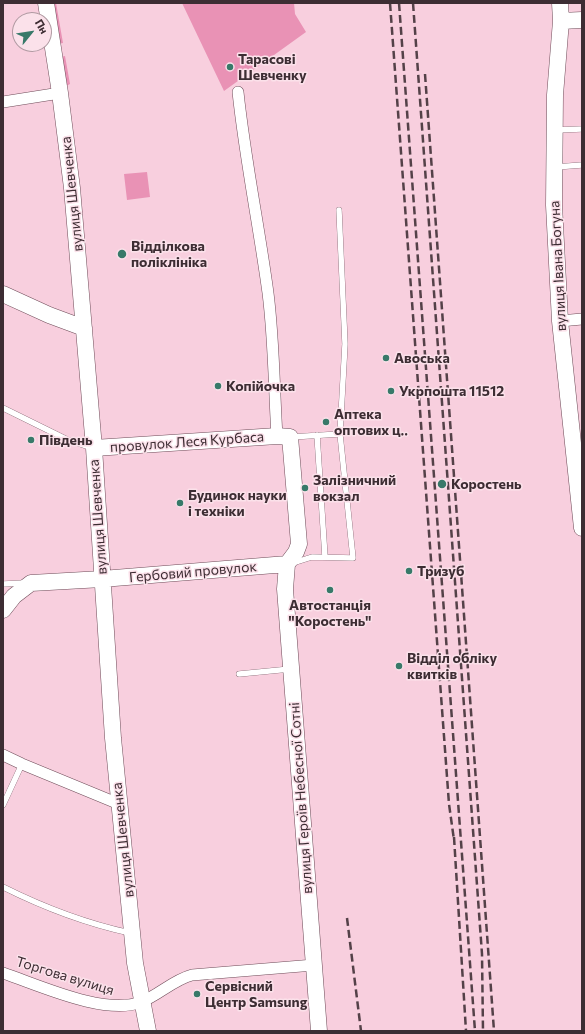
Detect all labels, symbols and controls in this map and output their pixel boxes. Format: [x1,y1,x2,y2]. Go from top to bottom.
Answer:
north arrow [12,12,52,52]
text: Пн [33,17,51,36]
place label: Тарасові Шевченку [238,51,307,84]
marker: Тарасові Шевченку [225,62,235,72]
street label: вулиця Шевченка [58,136,86,252]
street label: вулиця Івана Богуна [546,200,570,332]
place label: Відділкова поліклініка [131,238,207,270]
marker: Відділкова поліклініка [116,248,128,260]
place label: Авоська [394,350,450,366]
marker: Авоська [381,353,391,363]
place label: Копійочка [226,378,295,394]
marker: Копійочка [213,381,223,391]
place label: Укрпошта 11512 [399,383,504,399]
marker: Укрпошта 11512 [386,386,396,396]
place label: Аптека оптових ц‥ [334,406,408,438]
marker: Аптека оптових ц‥ [321,417,331,427]
street label: провулок Леся Курбаса [109,428,265,456]
place label: Південь [39,432,93,448]
marker: Південь [26,435,36,445]
street label: вулиця Шевченка [86,459,110,575]
place label: Залізничний вокзал [313,472,396,504]
place label: Коростень [451,476,522,492]
marker: Коростень [436,478,448,490]
marker: Залізничний вокзал [300,483,310,493]
place label: Будинок науки і техніки [188,487,287,520]
marker: Будинок науки і техніки [175,498,185,508]
street label: Гербовий провулок [128,558,258,586]
place label: Тризуб [417,563,464,579]
marker: Тризуб [404,566,414,576]
marker: Автостанція "Коростень" [325,585,335,595]
place label: Автостанція "Коростень" [289,597,371,630]
place label: Відділ обліку квитків [407,650,497,682]
marker: Відділ обліку квитків [394,661,404,671]
street label: вулиця Героїв Небесної Сотні [286,702,316,894]
street label: вулиця Шевченка [109,782,137,898]
street label: Торгова вулиця [14,953,116,999]
place label: Сервісний Центр Samsung [205,978,307,1010]
marker: Сервісний Центр Samsung [192,989,202,999]

